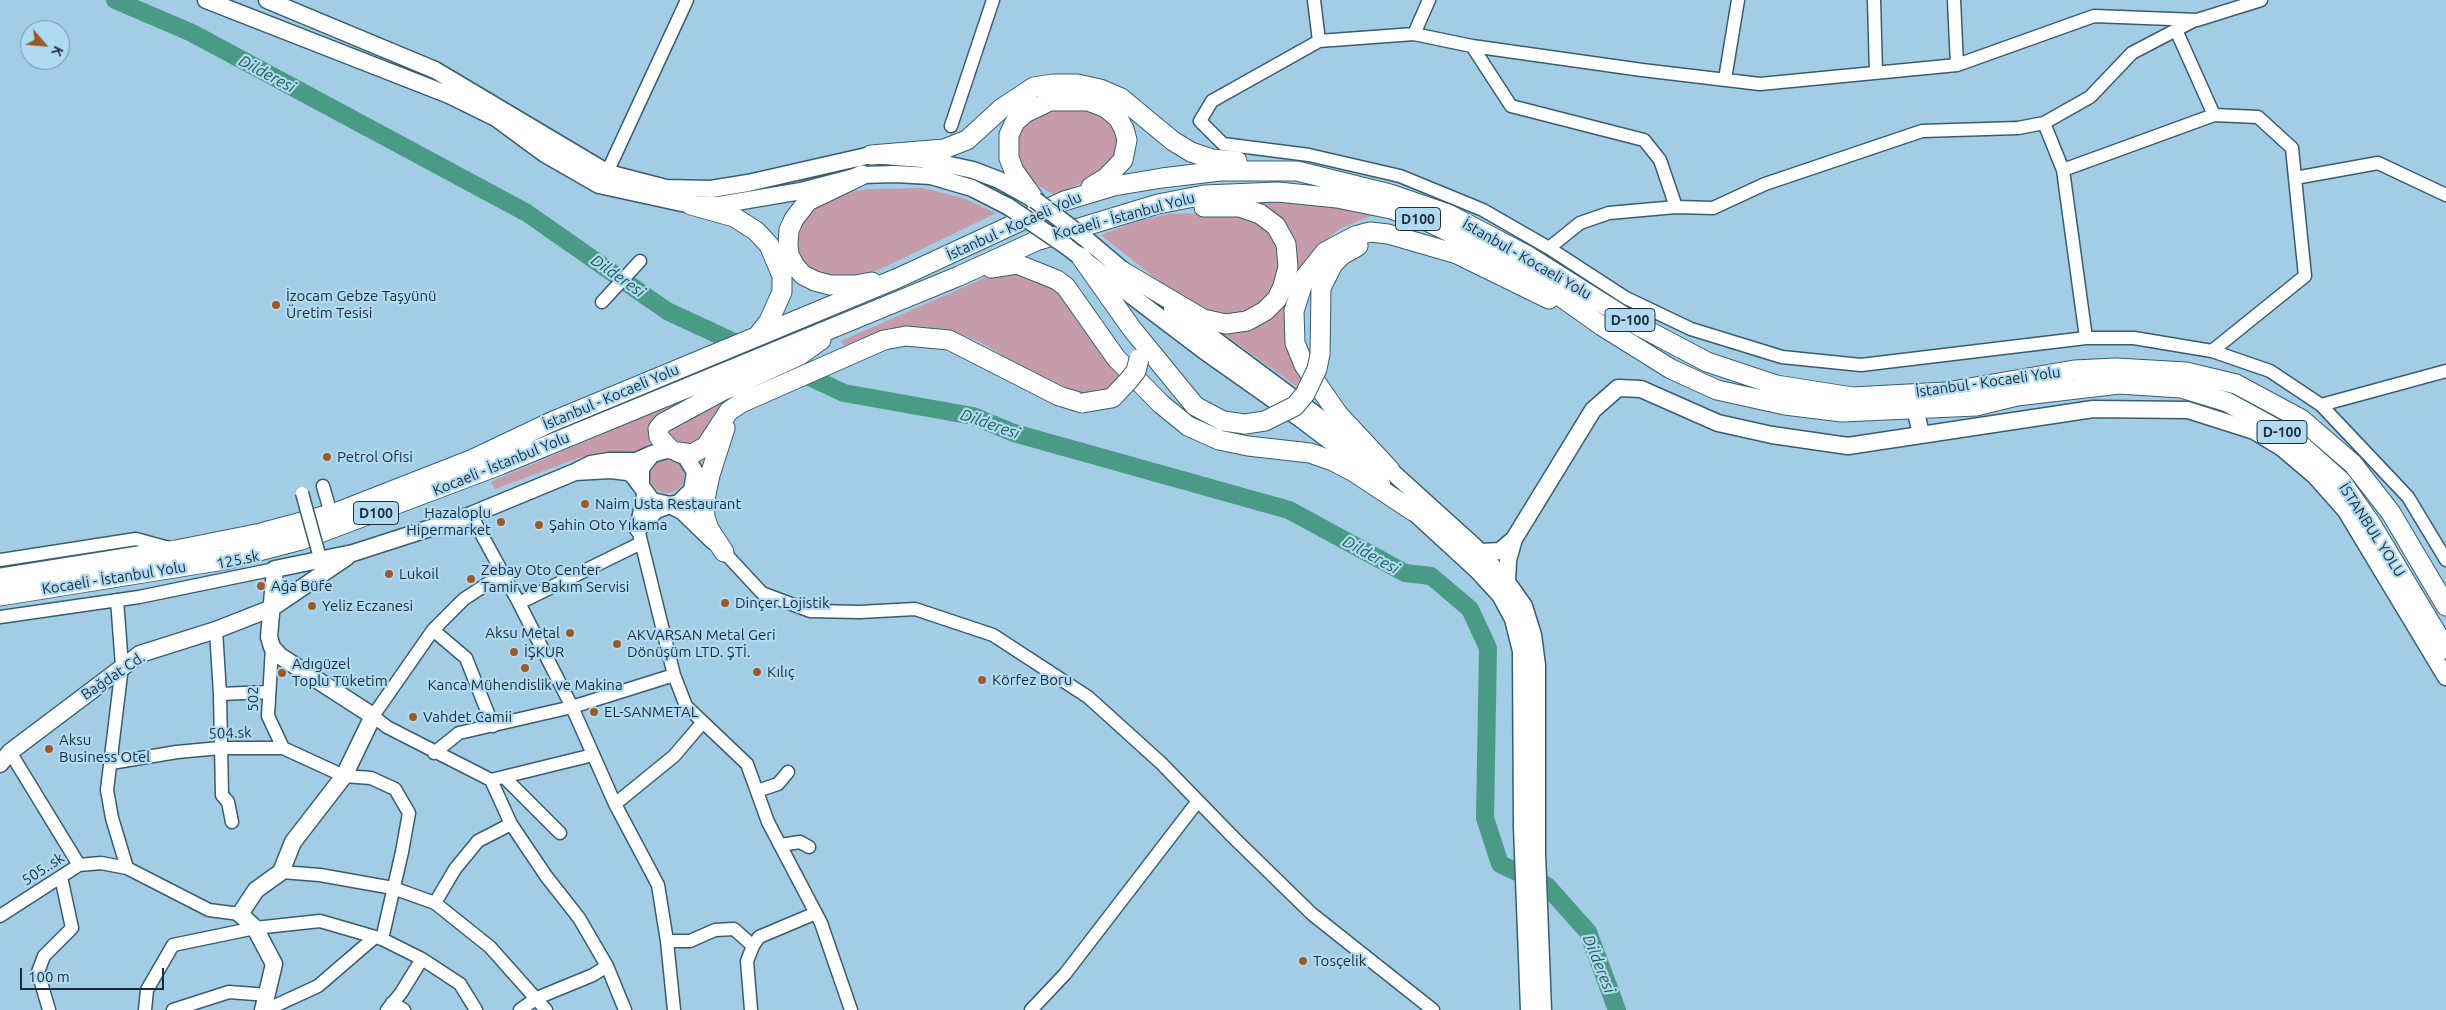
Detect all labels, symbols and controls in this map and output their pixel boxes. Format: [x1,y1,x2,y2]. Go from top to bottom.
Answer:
north arrow [20,20,70,70]
text: K [48,44,67,59]
water label: Dilderesi [235,51,299,97]
street label: İstanbul - Kocaeli Yolu [944,188,1084,264]
street label: Kocaeli - İstanbul Yolu [1051,188,1197,244]
road number: D100 [1396,208,1440,230]
street label: İstanbul - Kocaeli Yolu [1459,215,1595,303]
water label: Dilderesi [587,251,649,301]
place label: İzocam Gebze Taşyünü Üretim Tesisi [286,287,437,322]
marker: İzocam Gebze Taşyünü Üretim Tesisi [270,299,282,311]
road number: D-100 [1605,308,1655,332]
street label: İstanbul - Kocaeli Yolu [540,360,682,434]
street label: İstanbul - Kocaeli Yolu [1915,363,2061,401]
water label: Dilderesi [958,405,1022,443]
road number: D-100 [2257,421,2307,444]
street label: Kocaeli - İstanbul Yolu [430,428,572,500]
place label: Petrol Ofisi [337,448,413,466]
marker: Petrol Ofisi [321,451,333,463]
street label: İSTANBUL YOLU [2335,480,2409,580]
place label: Naim Usta Restaurant [595,495,741,513]
marker: Naim Usta Restaurant [579,498,591,510]
road number: D100 [354,502,398,524]
place label: Hazaloplu Hipermarket [406,504,491,539]
marker: Hazaloplu Hipermarket [495,516,507,528]
place label: Şahin Oto Yıkama [549,516,667,534]
marker: Şahin Oto Yıkama [533,519,545,531]
water label: Dilderesi [1339,532,1403,578]
street label: 125.sk [215,547,261,573]
street label: Kocaeli - İstanbul Yolu [41,558,187,598]
place label: Zebay Oto Center Tamir ve Bakım Servisi [481,561,629,596]
place label: Lukoil [399,565,439,583]
marker: Lukoil [383,568,395,580]
marker: Zebay Oto Center Tamir ve Bakım Servisi [465,573,477,585]
place label: Ağa Büfe [271,577,333,595]
marker: Ağa Büfe [255,580,267,592]
place label: Dinçer Lojistik [735,594,829,612]
place label: Yeliz Eczanesi [322,597,413,615]
marker: Dinçer Lojistik [719,597,731,609]
marker: Yeliz Eczanesi [306,600,318,612]
place label: Aksu Metal [485,624,560,642]
place label: AKVARSAN Metal Geri Dönüşüm LTD. ŞTİ. [627,626,776,661]
marker: Aksu Metal [564,627,576,639]
marker: AKVARSAN Metal Geri Dönüşüm LTD. ŞTİ. [611,638,623,650]
place label: İŞKUR [524,643,564,661]
marker: İŞKUR [508,646,520,658]
street label: Bağdat Cd. [78,648,148,704]
place label: Adıgüzel Toplu Tüketim [292,655,388,690]
marker: Kanca Mühendislik ve Makina [519,662,531,674]
place label: Kılıç [767,663,795,681]
marker: Kılıç [751,666,763,678]
marker: Adıgüzel Toplu Tüketim [276,667,288,679]
place label: Körfez Boru [992,671,1072,689]
marker: Körfez Boru [976,674,988,686]
place label: Kanca Mühendislik ve Makina [427,676,623,694]
street label: 502 [244,686,262,712]
place label: EL-SANMETAL [604,703,698,721]
marker: EL-SANMETAL [588,706,600,718]
place label: Vahdet Camii [423,708,512,726]
marker: Vahdet Camii [407,711,419,723]
street label: 504.sk [208,723,252,743]
place label: Aksu Business Otel [59,731,150,766]
marker: Aksu Business Otel [43,743,55,755]
street label: 505..sk [18,849,68,889]
water label: Dilderesi [1579,932,1619,996]
place label: Tosçelik [1313,952,1366,970]
marker: Tosçelik [1297,955,1309,967]
scale bar [22,958,166,990]
text: 100 m [28,968,70,985]

